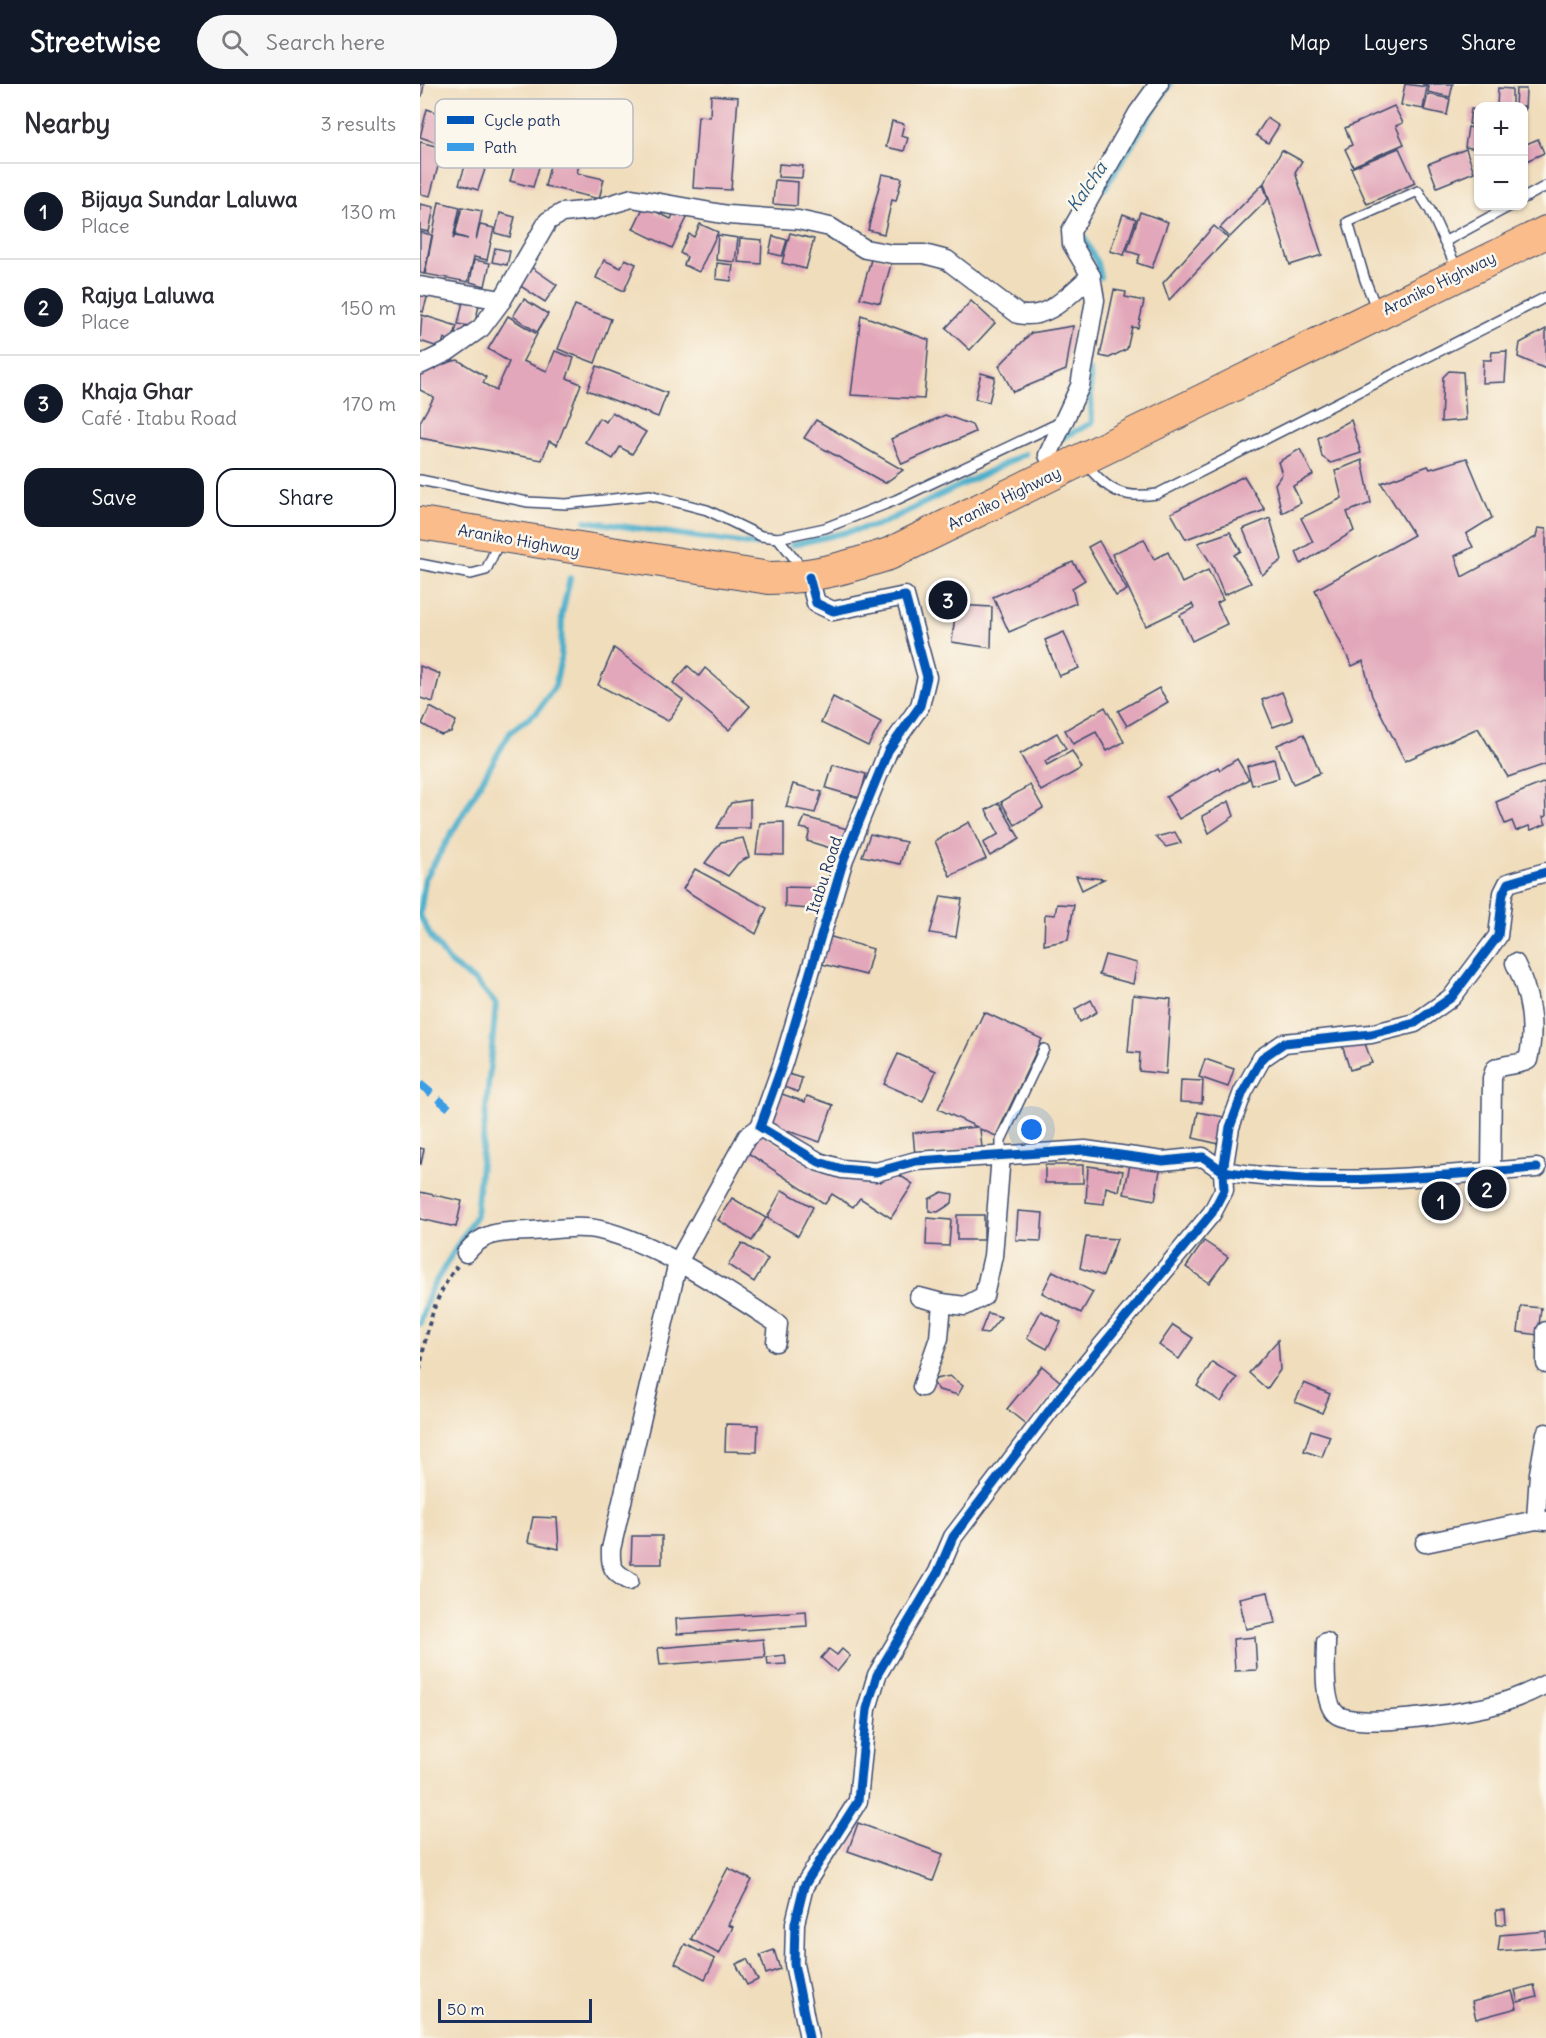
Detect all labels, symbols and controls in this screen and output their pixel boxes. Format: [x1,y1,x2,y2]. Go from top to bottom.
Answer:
search box [197,15,617,69]
text: Streetwise [30,24,161,60]
icon: search [218,26,251,59]
text: Search here [266,28,385,56]
text: Map [1290,29,1330,56]
text: Layers [1363,29,1428,56]
text: Share [1461,29,1516,56]
legend [435,99,633,168]
map controls [1474,102,1528,210]
button: + [1474,102,1528,156]
text: Nearby [24,107,110,140]
text: Cycle path [484,110,560,130]
text: 3 results [320,111,396,136]
text: Path [484,137,517,157]
water label: Kalcha [1061,156,1113,216]
button: − [1474,156,1528,210]
text: Bijaya Sundar Laluwa [81,185,298,213]
text: 1 [40,199,47,224]
text: 130 m [341,199,396,224]
text: Place [81,213,129,238]
street label: Araniko Highway [1379,247,1499,319]
text: Rajya Laluwa [81,281,215,309]
text: 2 [38,295,49,320]
text: 150 m [341,295,396,320]
text: Place [81,309,129,334]
text: Khaja Ghar [81,377,193,405]
text: 3 [38,391,49,416]
text: 170 m [343,391,396,416]
text: Café · Itabu Road [81,405,237,430]
street label: Araniko Highway [944,462,1064,534]
button: Save [24,468,204,527]
button: Share [216,468,396,527]
street label: Araniko Highway [457,519,581,561]
pin: 3 [928,578,968,622]
street label: Itabu Road [802,834,846,916]
your location [1017,1115,1046,1144]
pin: 2 [1468,1166,1506,1212]
pin: 1 [1422,1178,1460,1224]
scale bar [438,1996,592,2024]
text: 50 m [447,1999,485,2019]

